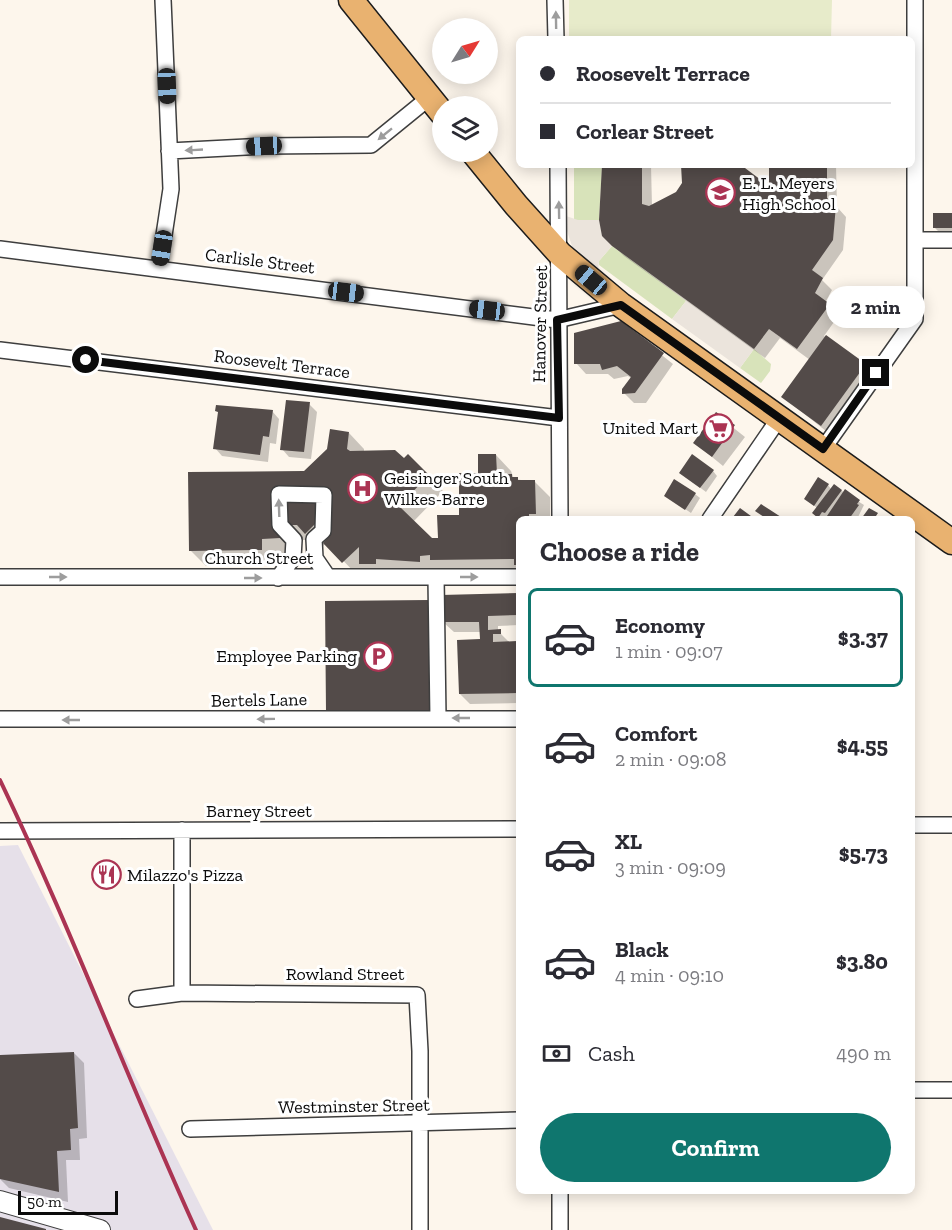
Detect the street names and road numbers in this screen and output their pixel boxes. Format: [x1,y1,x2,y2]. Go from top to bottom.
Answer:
street label: Carlisle Street [204,243,316,279]
street label: Hanover Street [528,265,552,383]
street label: Roosevelt Terrace [213,345,351,383]
street label: Church Street [204,547,314,569]
street label: Bertels Lane [211,688,307,712]
street label: Barney Street [206,800,312,822]
street label: Rowland Street [286,963,405,985]
street label: Westminster Street [278,1094,430,1118]

